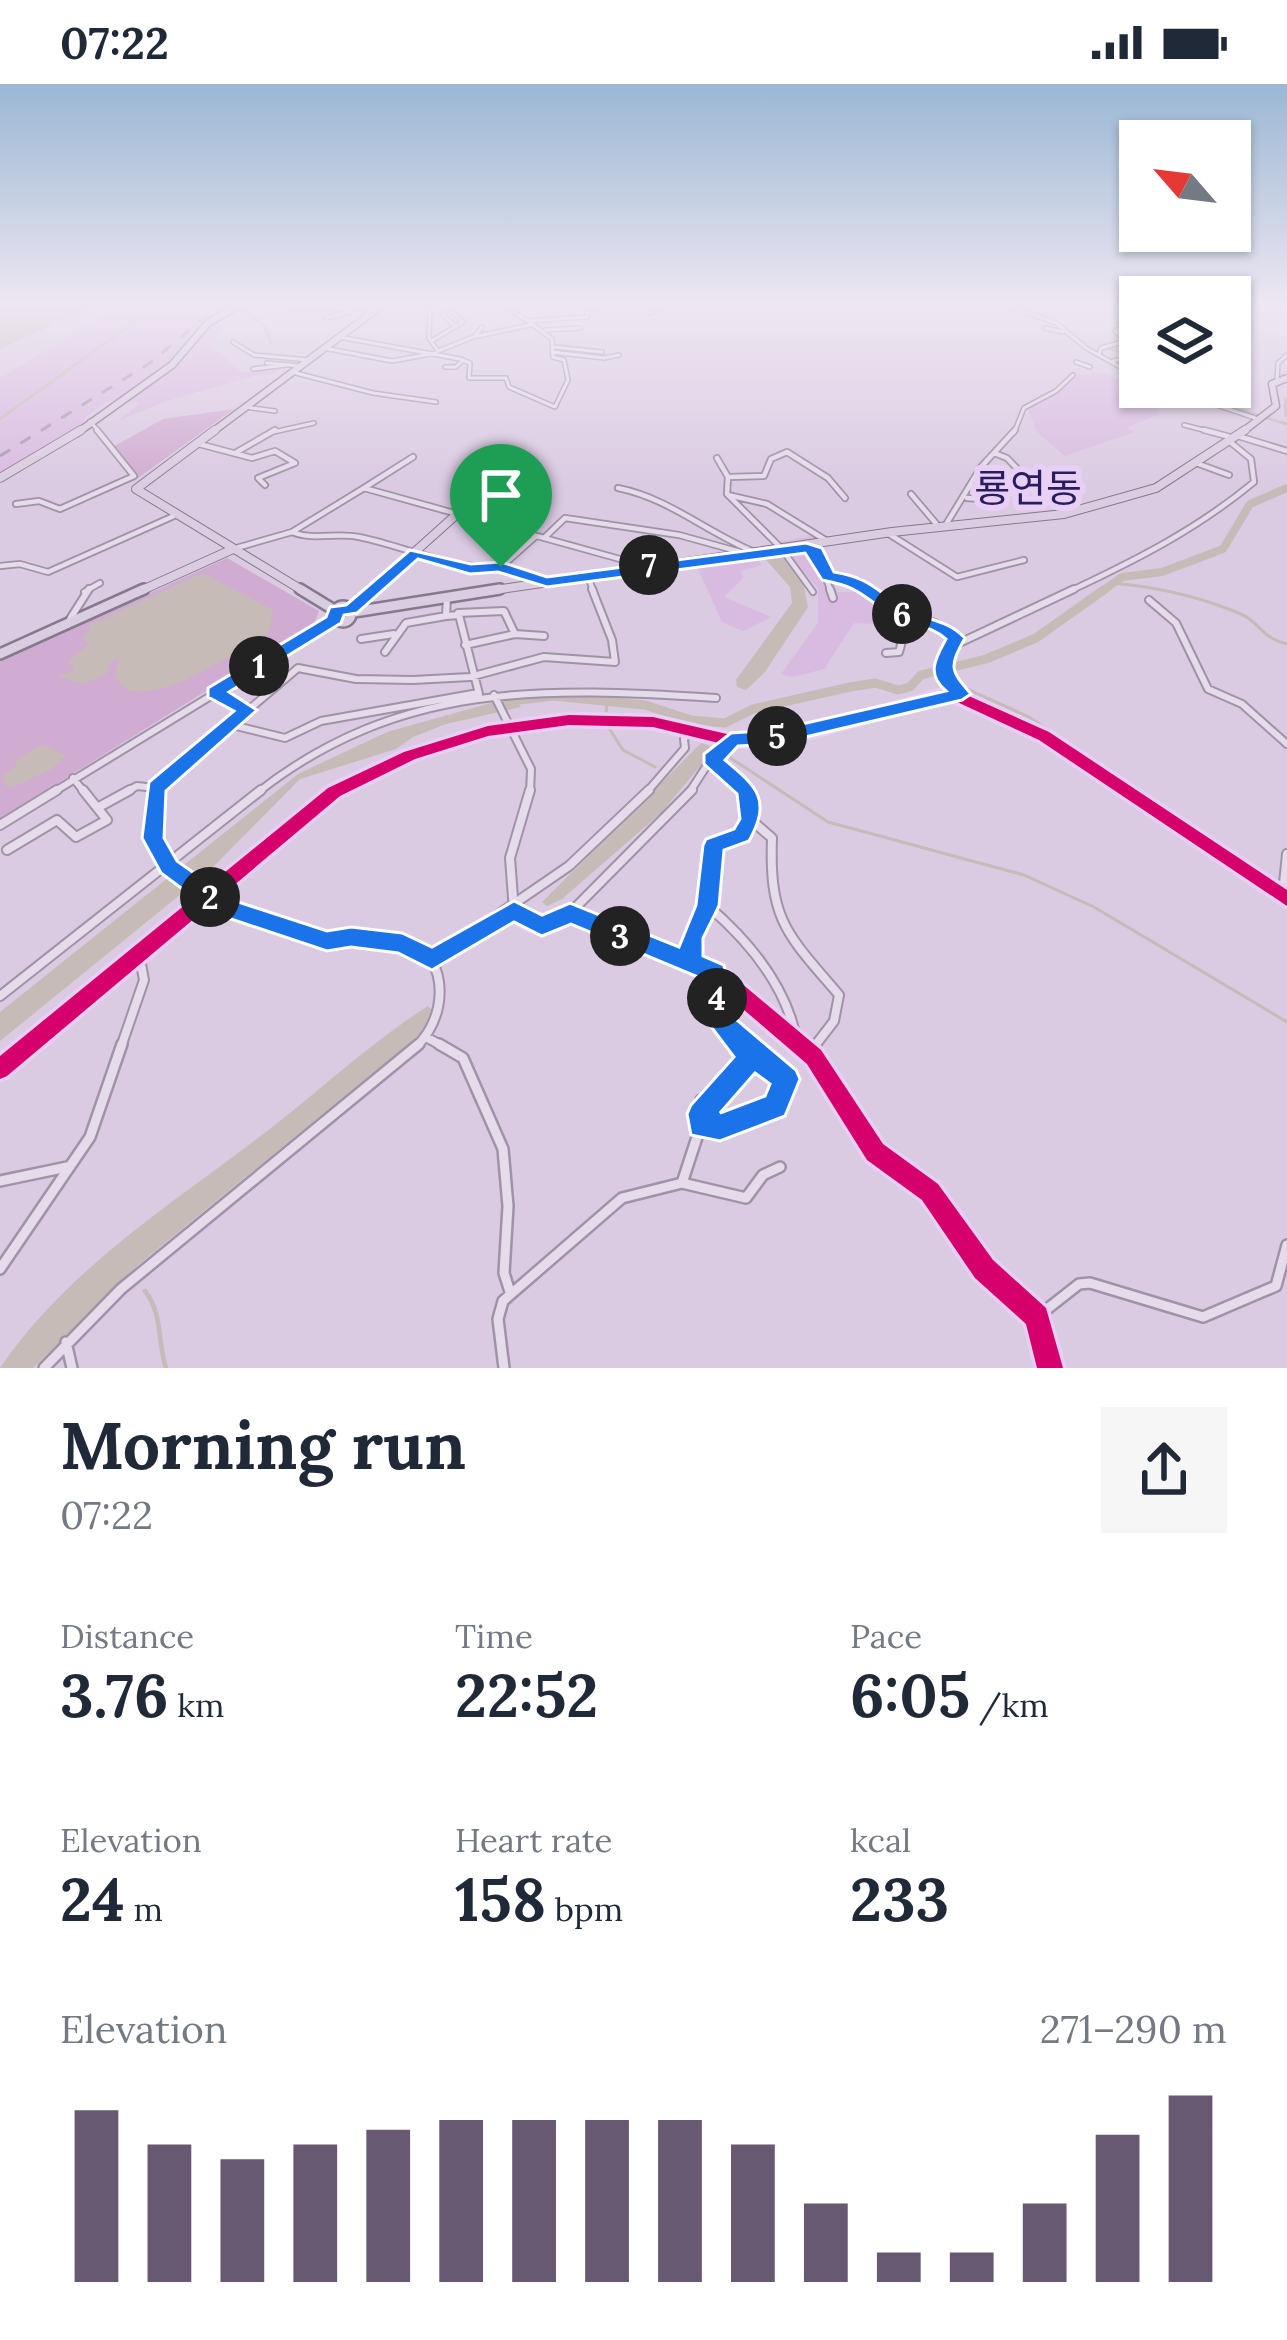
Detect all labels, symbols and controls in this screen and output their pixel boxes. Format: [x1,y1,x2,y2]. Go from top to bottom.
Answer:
text: 07:22 [60,14,169,71]
north arrow [1119,120,1251,252]
map controls [1119,120,1251,408]
button: layers [1119,276,1251,408]
pin [450,444,552,567]
icon: arrive [468,462,534,528]
district label: 룡연동 [974,463,1082,513]
pin: 7 [619,535,679,595]
text: 7 [641,544,657,586]
pin: 6 [872,584,932,644]
text: 6 [893,593,911,635]
pin: 1 [229,636,289,696]
text: 1 [252,645,266,687]
pin: 5 [747,706,807,766]
text: 5 [768,715,786,757]
pin: 2 [180,867,240,927]
text: 2 [201,876,219,918]
pin: 3 [590,906,650,966]
text: 3 [611,915,629,957]
pin: 4 [687,968,747,1028]
text: 4 [708,977,726,1019]
text: Morning run [60,1403,466,1487]
button: share [1101,1407,1227,1533]
text: 07:22 [60,1490,153,1540]
text: Distance [60,1615,194,1657]
text: Time [455,1615,533,1657]
text: Pace [850,1615,922,1657]
text: 3.76 [60,1657,168,1733]
text: 22:52 [455,1657,598,1733]
text: 6:05 [850,1657,970,1733]
text: km [168,1684,224,1726]
text: /km [970,1684,1049,1726]
text: Elevation [60,1819,202,1861]
text: Heart rate [455,1819,612,1861]
text: kcal [850,1819,911,1861]
text: 24 [60,1861,125,1937]
text: 158 [455,1861,546,1937]
text: 233 [850,1861,949,1937]
text: m [125,1888,163,1930]
text: bpm [546,1888,623,1930]
text: Elevation [60,2004,228,2054]
text: 271–290 m [1040,2004,1227,2054]

